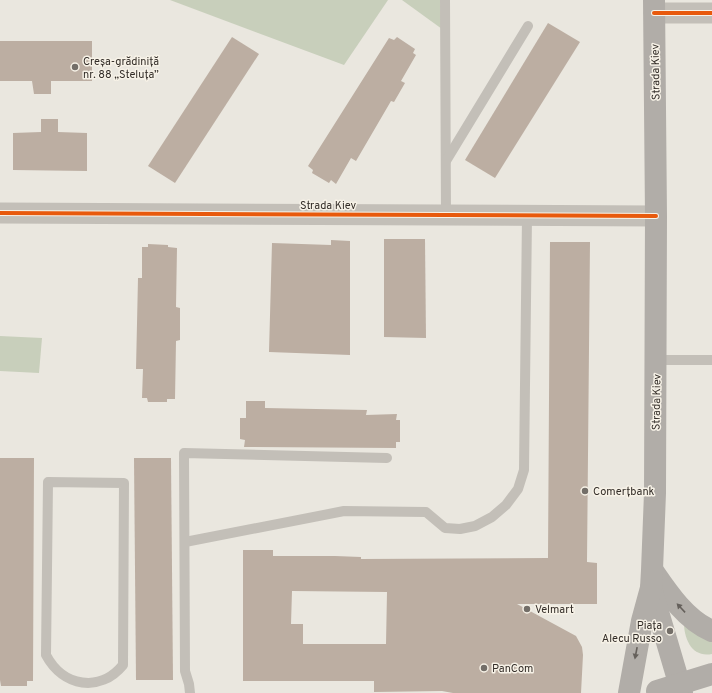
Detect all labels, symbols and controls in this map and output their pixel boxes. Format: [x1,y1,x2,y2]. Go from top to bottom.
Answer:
street label: Strada Kiev [649,43,663,100]
place label: Creșa-grădiniță nr. 88 „Steluța” [83,55,159,82]
marker: Creșa-grădiniță nr. 88 „Steluța” [70,62,80,72]
street label: Strada Kiev [300,199,356,213]
street label: Strada Kiev [650,373,664,430]
place label: Comerțbank [593,485,655,499]
marker: Comerțbank [580,486,590,496]
place label: Velmart [535,603,574,617]
one-way arrow [677,603,686,613]
marker: Velmart [522,604,532,614]
place label: Piața Alecu Russo [602,619,662,646]
marker: Piața Alecu Russo [665,626,675,636]
one-way arrow [633,647,639,659]
place label: PanCom [492,662,533,676]
marker: PanCom [479,663,489,673]

